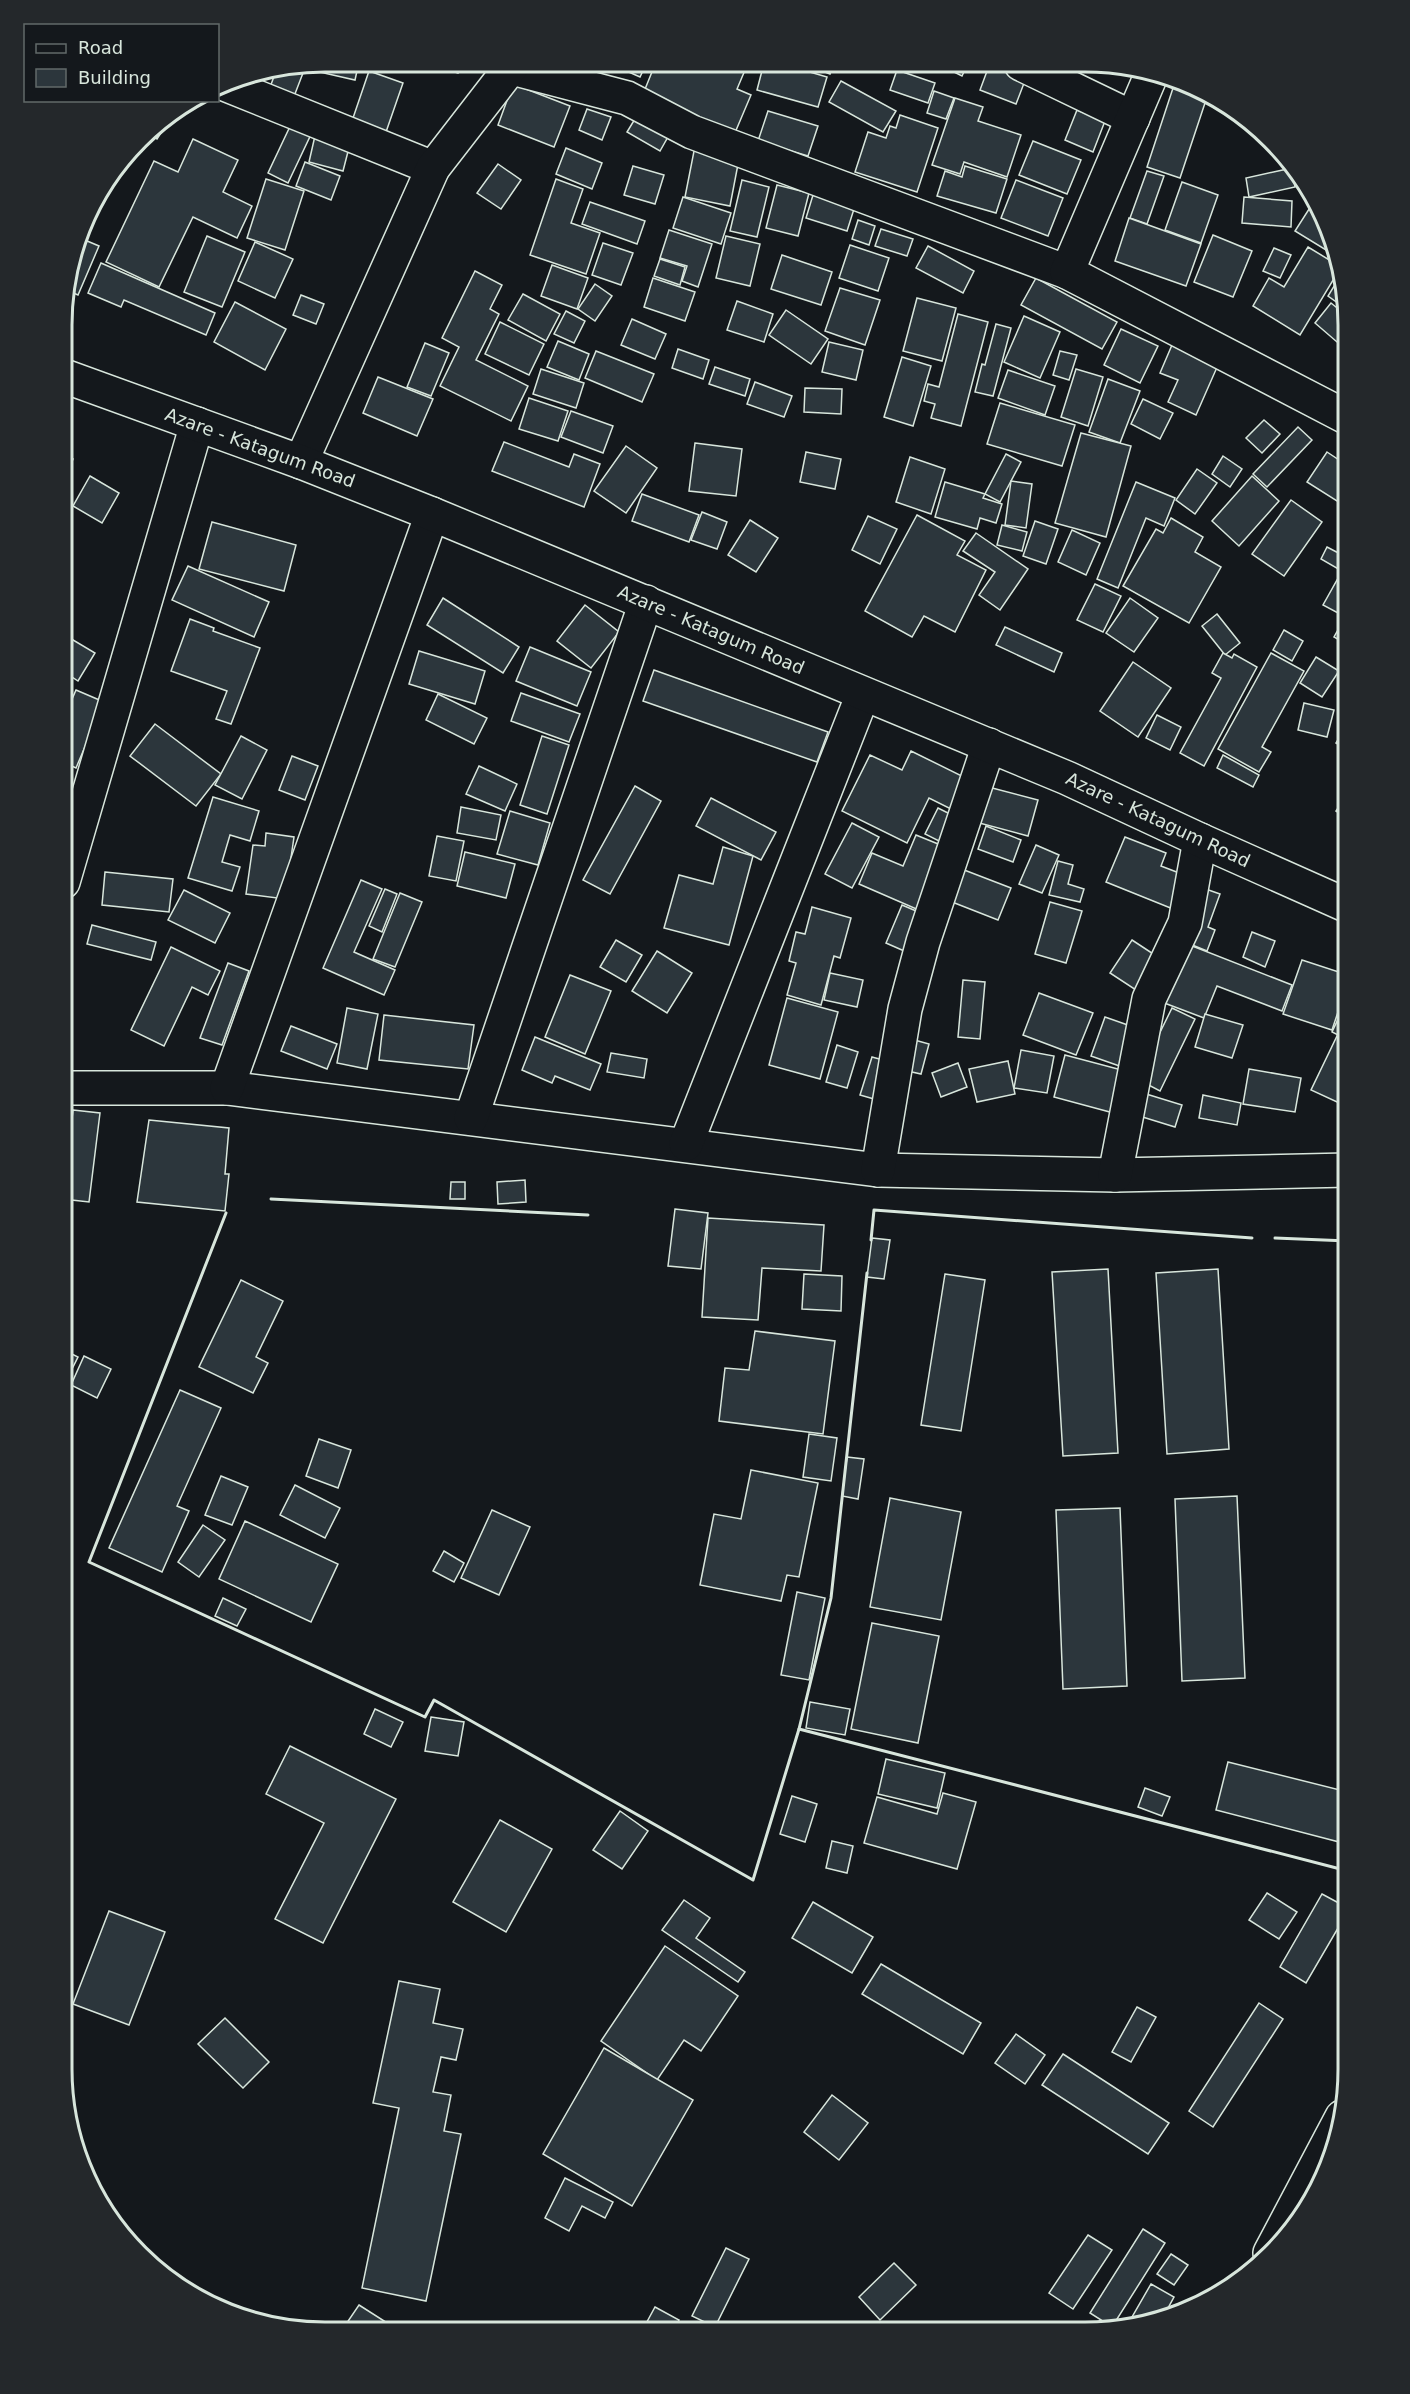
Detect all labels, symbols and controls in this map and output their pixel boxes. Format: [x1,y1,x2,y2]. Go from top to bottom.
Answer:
legend [24,24,219,102]
text: Road [78,37,123,58]
text: Building [78,67,151,88]
street label: Azare - Katagum Road [162,403,358,492]
street label: Azare - Katagum Road [615,581,808,678]
street label: Azare - Katagum Road [1063,768,1254,871]

